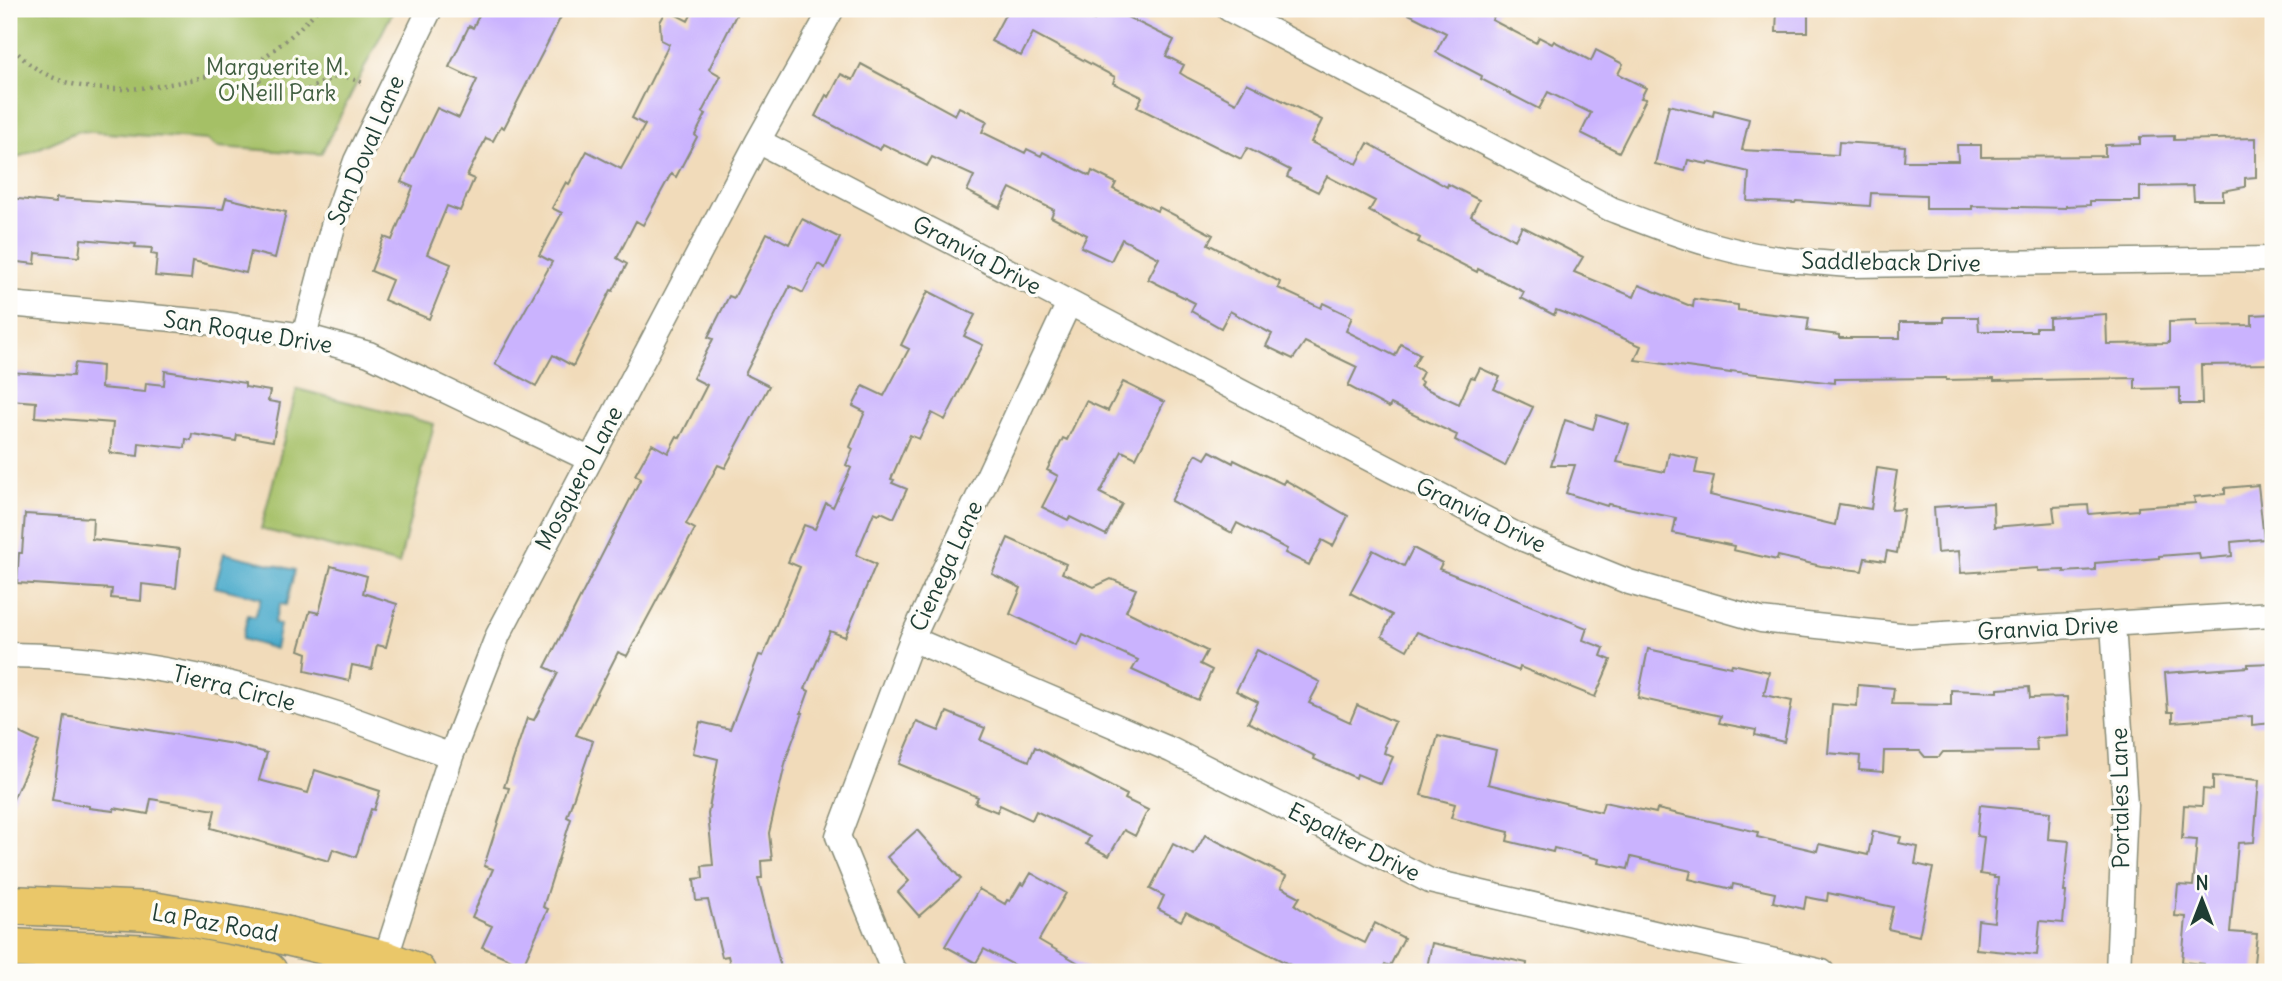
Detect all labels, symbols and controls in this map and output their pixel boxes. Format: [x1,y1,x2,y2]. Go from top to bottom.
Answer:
park label: Marguerite M. O'Neill Park [206,52,348,107]
street label: San Doval Lane [321,71,410,229]
street label: Granvia Drive [908,209,1046,301]
street label: Saddleback Drive [1801,245,1981,278]
street label: San Roque Drive [162,304,334,359]
street label: Mosquero Lane [528,401,629,555]
street label: Granvia Drive [1411,471,1551,559]
street label: Cienega Lane [903,496,988,636]
street label: Granvia Drive [1977,609,2119,646]
street label: Tierra Circle [170,658,298,717]
street label: Portales Lane [2104,727,2135,869]
street label: Espalter Drive [1283,796,1425,887]
north arrow [2166,866,2236,936]
text: N [2195,871,2209,895]
street label: La Paz Road [150,897,281,948]

